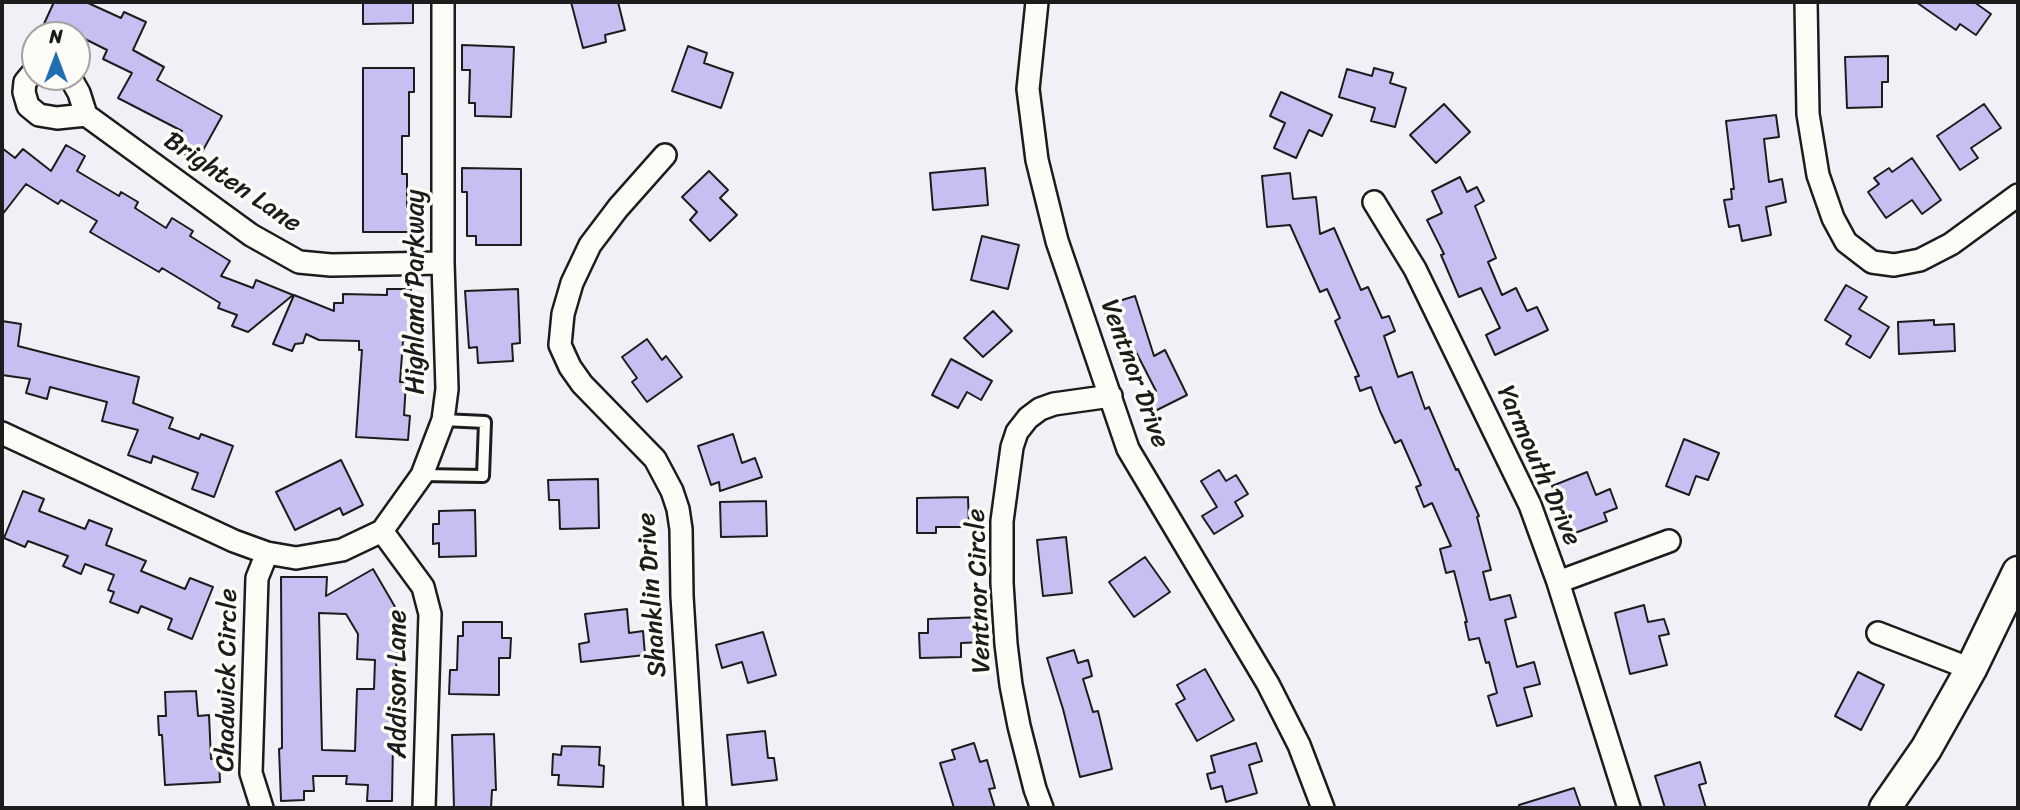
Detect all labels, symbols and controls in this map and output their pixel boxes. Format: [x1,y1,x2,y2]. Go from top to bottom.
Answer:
text: N [49,20,63,53]
north arrow [21,21,91,91]
street label: Brighten Lane [157,126,307,240]
street label: Highland Parkway [400,189,432,395]
street label: Ventnor Drive [1093,296,1175,452]
street label: Yarmouth Drive [1489,381,1587,551]
street label: Ventnor Circle [962,508,998,674]
street label: Shanklin Drive [632,512,674,678]
street label: Chadwick Circle [211,588,245,772]
street label: Addison Lane [382,610,414,758]

